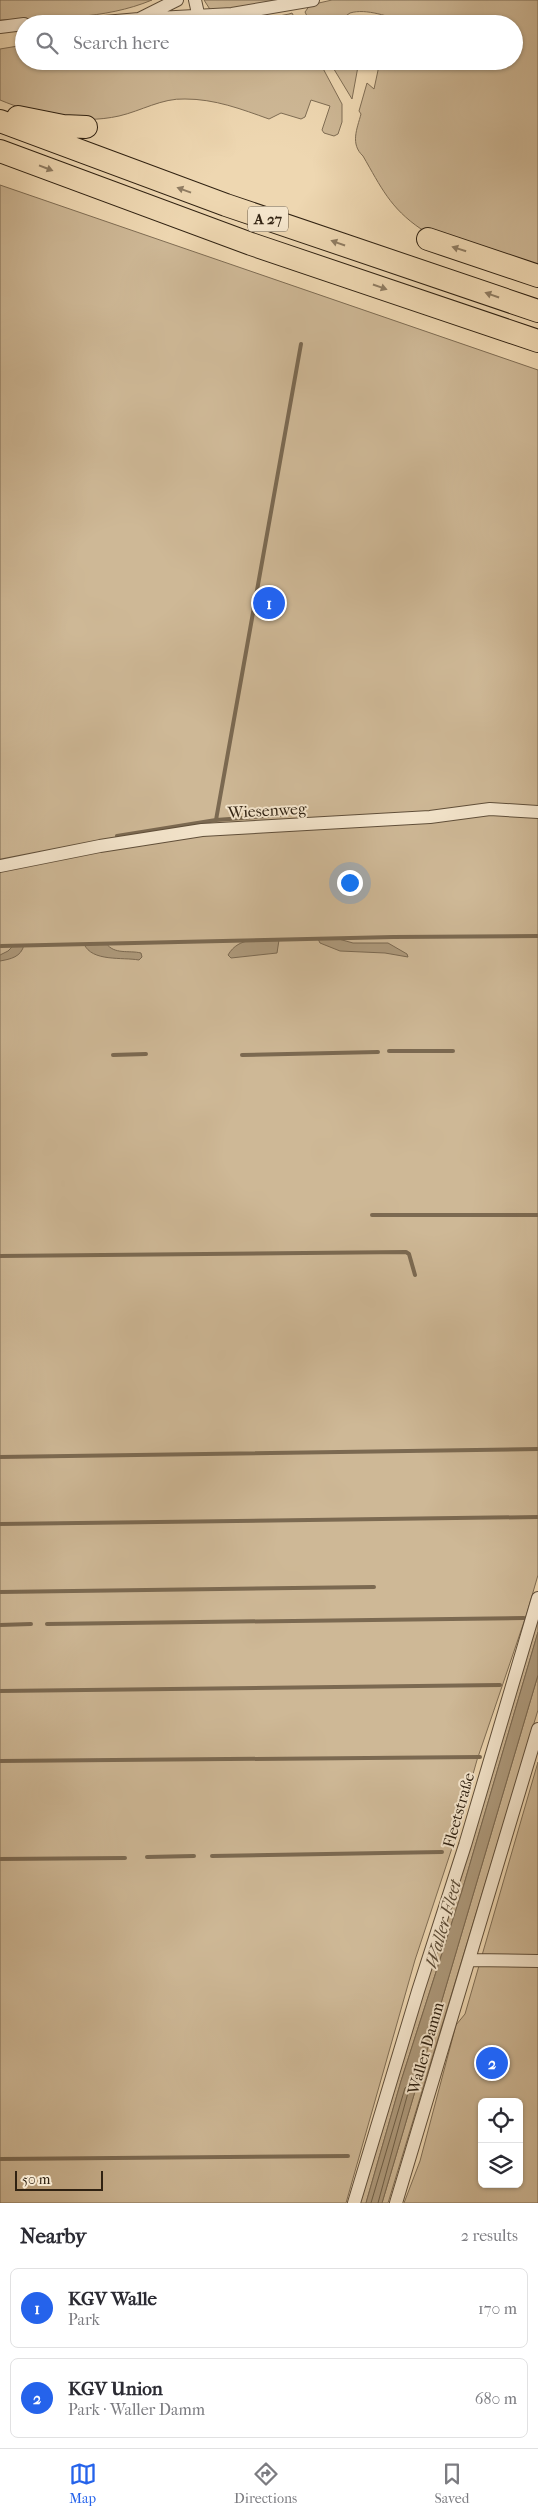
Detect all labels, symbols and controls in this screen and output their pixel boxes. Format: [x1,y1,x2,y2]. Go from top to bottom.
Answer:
search box [15,15,523,70]
icon: search [33,29,61,57]
text: Search here [73,32,169,54]
one-way arrow [38,165,53,172]
one-way arrow [177,186,192,193]
road number: A 27 [248,206,288,232]
one-way arrow [330,239,345,247]
one-way arrow [451,245,466,252]
one-way arrow [373,284,388,292]
one-way arrow [484,291,499,299]
pin: 1 [253,584,285,622]
street label: Wiesenweg [226,799,307,822]
your location [337,870,363,896]
street label: Fleetstraße [439,1770,478,1850]
water label: Waller Fleet [421,1876,466,1971]
street label: Waller Damm [403,1999,448,2097]
pin: 2 [476,2044,508,2082]
map controls [478,2098,523,2188]
button: locate [478,2098,523,2143]
button: layers [478,2143,523,2188]
scale bar [15,2168,102,2191]
text: 50 m [22,2171,50,2188]
text: Nearby [20,2224,86,2248]
text: 2 results [461,2226,518,2245]
text: KGV Walle [68,2288,157,2310]
text: 1 [34,2299,40,2318]
text: 170 m [478,2299,517,2318]
text: Park [68,2310,100,2329]
text: KGV Union [68,2378,163,2400]
text: 2 [33,2389,41,2408]
text: 680 m [475,2389,517,2408]
text: Park · Waller Damm [68,2400,205,2419]
tab: Map [69,2460,97,2507]
tab: Directions [234,2460,297,2507]
tab: Saved [435,2460,469,2507]

